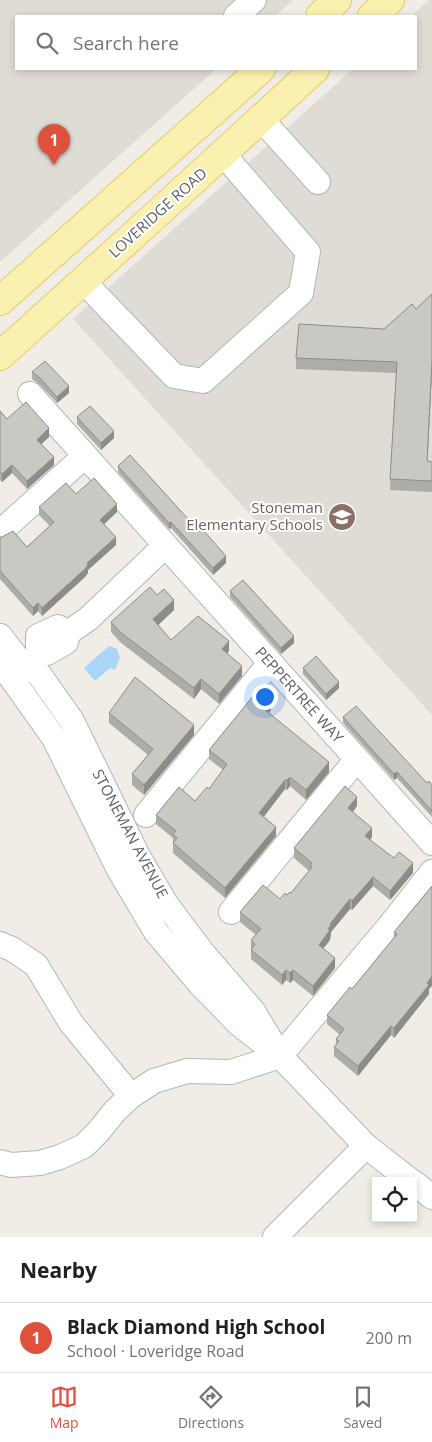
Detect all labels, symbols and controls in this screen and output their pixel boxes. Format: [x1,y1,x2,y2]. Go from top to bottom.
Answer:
search box [15,15,417,70]
icon: search [33,29,61,57]
text: Search here [73,30,179,56]
pin: 1 [38,124,70,165]
street label: LOVERIDGE ROAD [104,163,211,262]
place label: Stoneman Elementary Schools [186,497,323,534]
school or university icon: Stoneman Elementary Schools [327,502,357,532]
street label: PEPPERTREE WAY [251,642,349,747]
your location [252,684,278,710]
street label: STONEMAN AVENUE [88,766,173,901]
map controls [372,1177,417,1222]
button: locate [372,1177,417,1222]
text: Nearby [20,1256,97,1284]
text: Black Diamond High School [67,1314,325,1340]
text: 1 [31,1327,41,1349]
text: 200 m [366,1327,412,1349]
text: School · Loveridge Road [67,1340,244,1362]
tab: Map [50,1383,79,1432]
tab: Directions [178,1383,244,1432]
tab: Saved [343,1383,382,1432]

